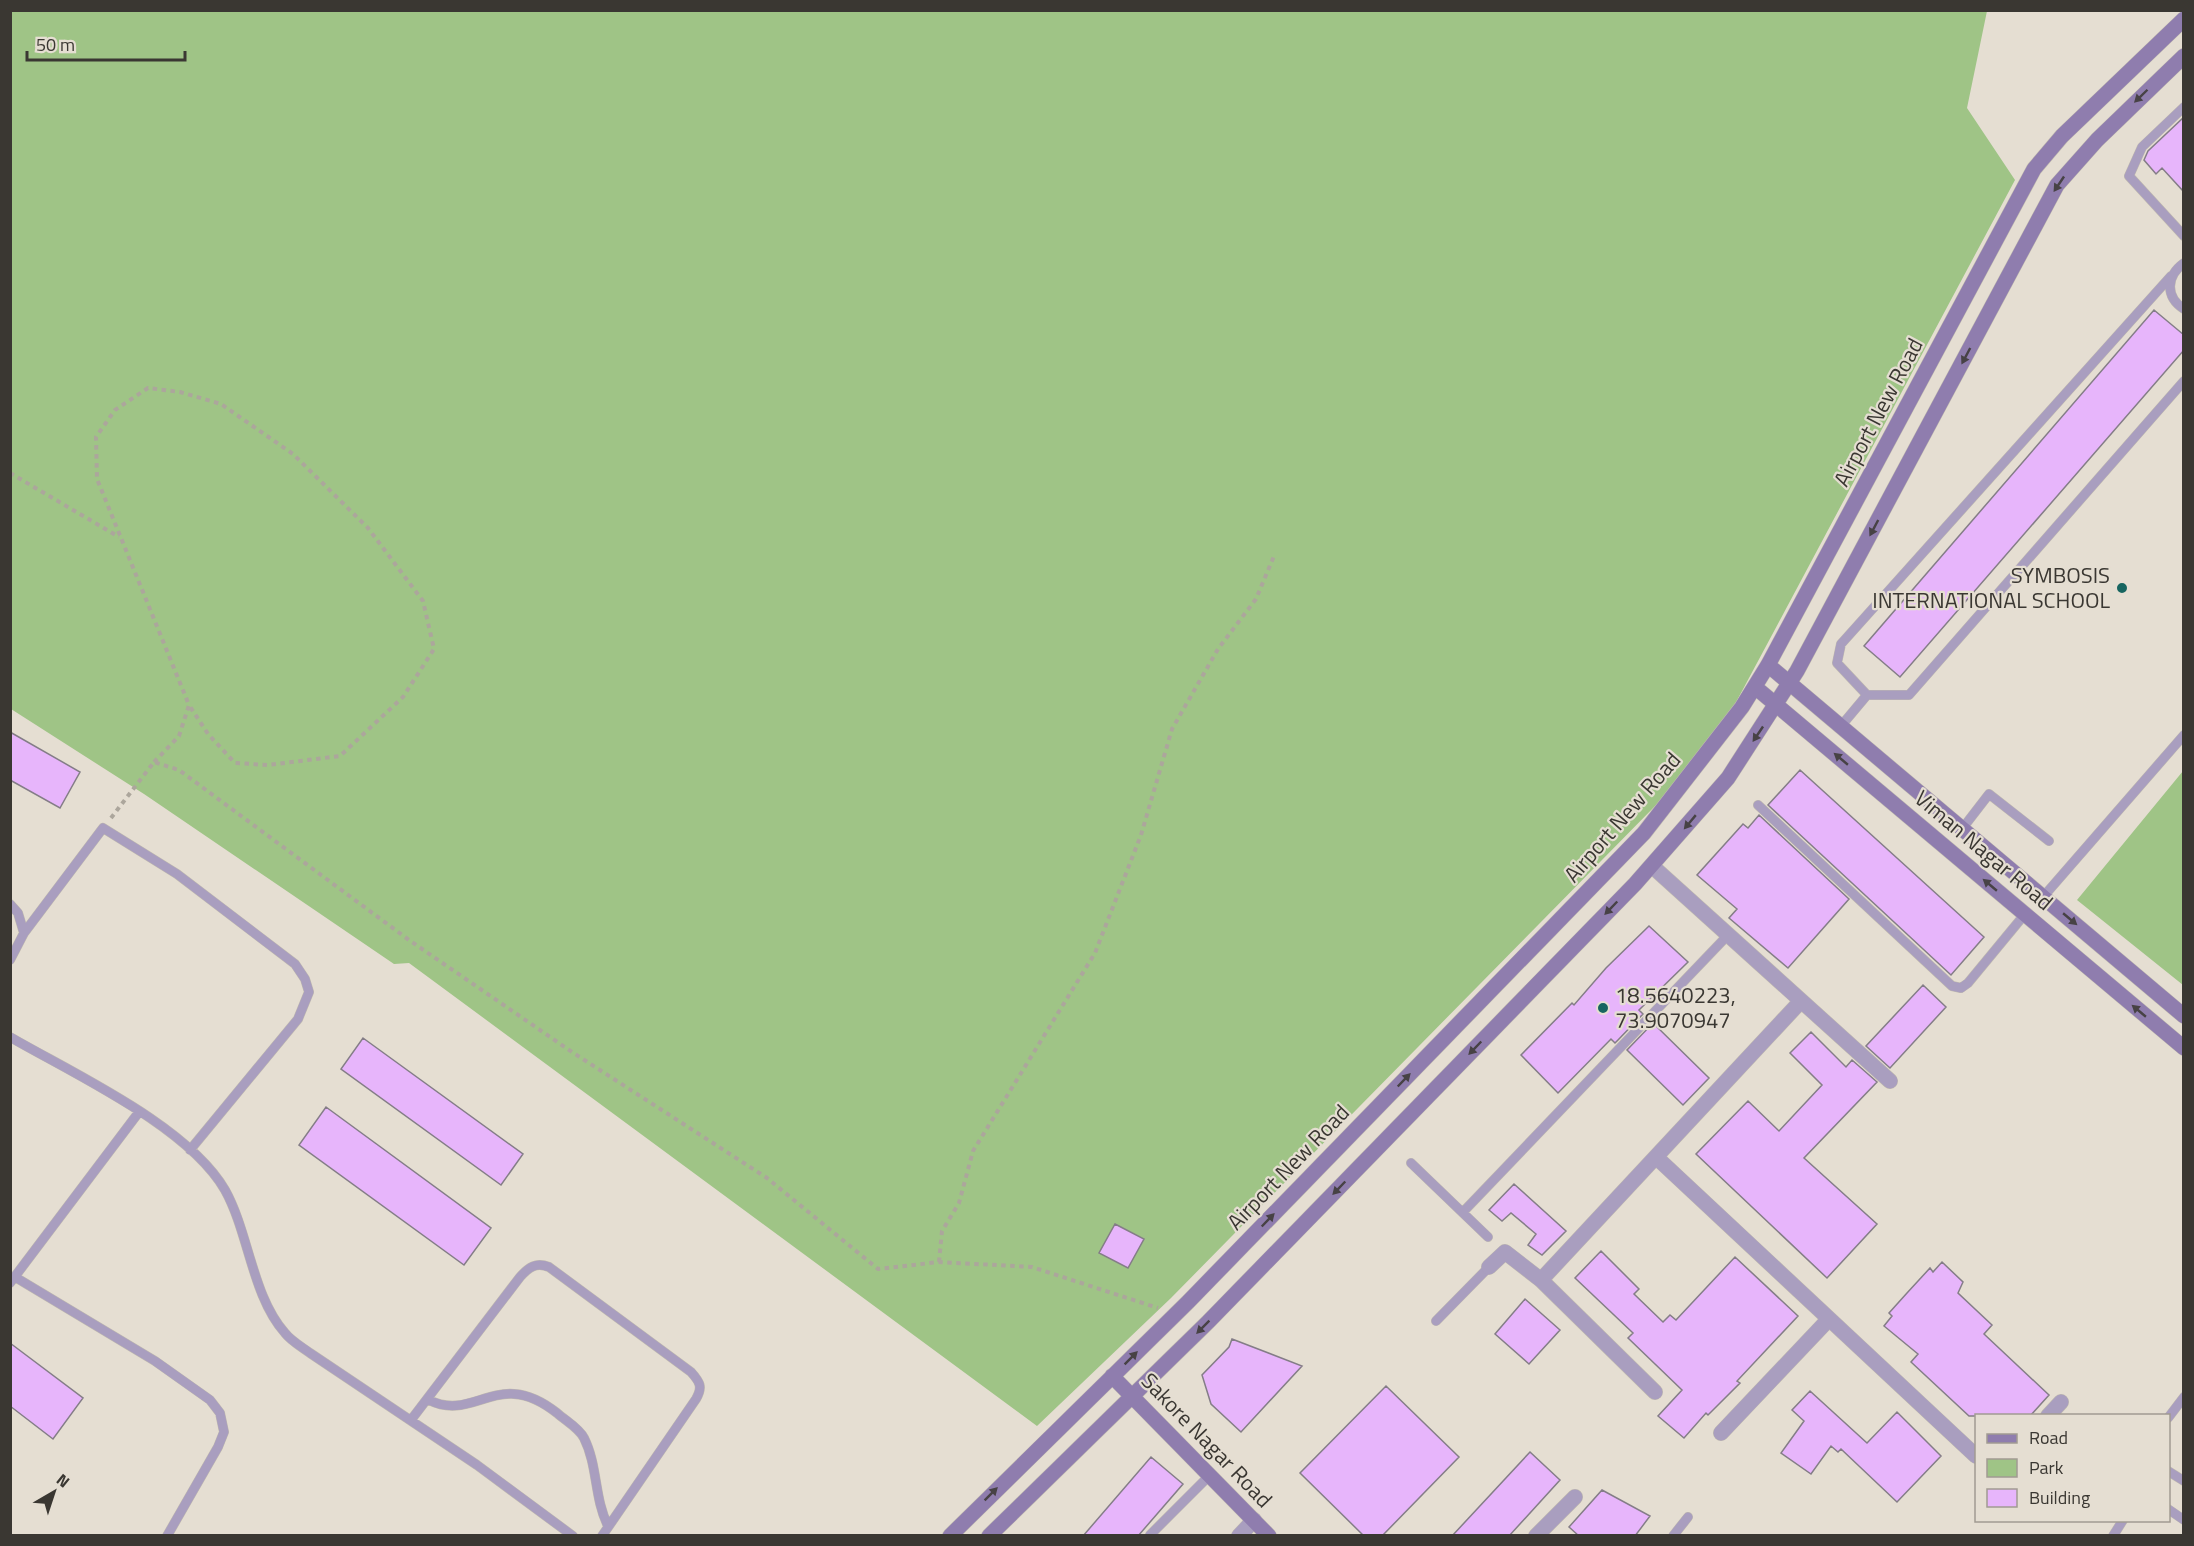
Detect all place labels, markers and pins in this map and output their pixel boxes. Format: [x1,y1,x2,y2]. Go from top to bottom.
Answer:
place label: SYMBOSIS INTERNATIONAL SCHOOL [1872,558,2110,617]
marker: SYMBOSIS INTERNATIONAL SCHOOL [2115,581,2129,595]
place label: 18.5640223, 73.9070947 [1615,978,1736,1037]
marker: 18.5640223, 73.9070947 [1596,1001,1610,1015]

